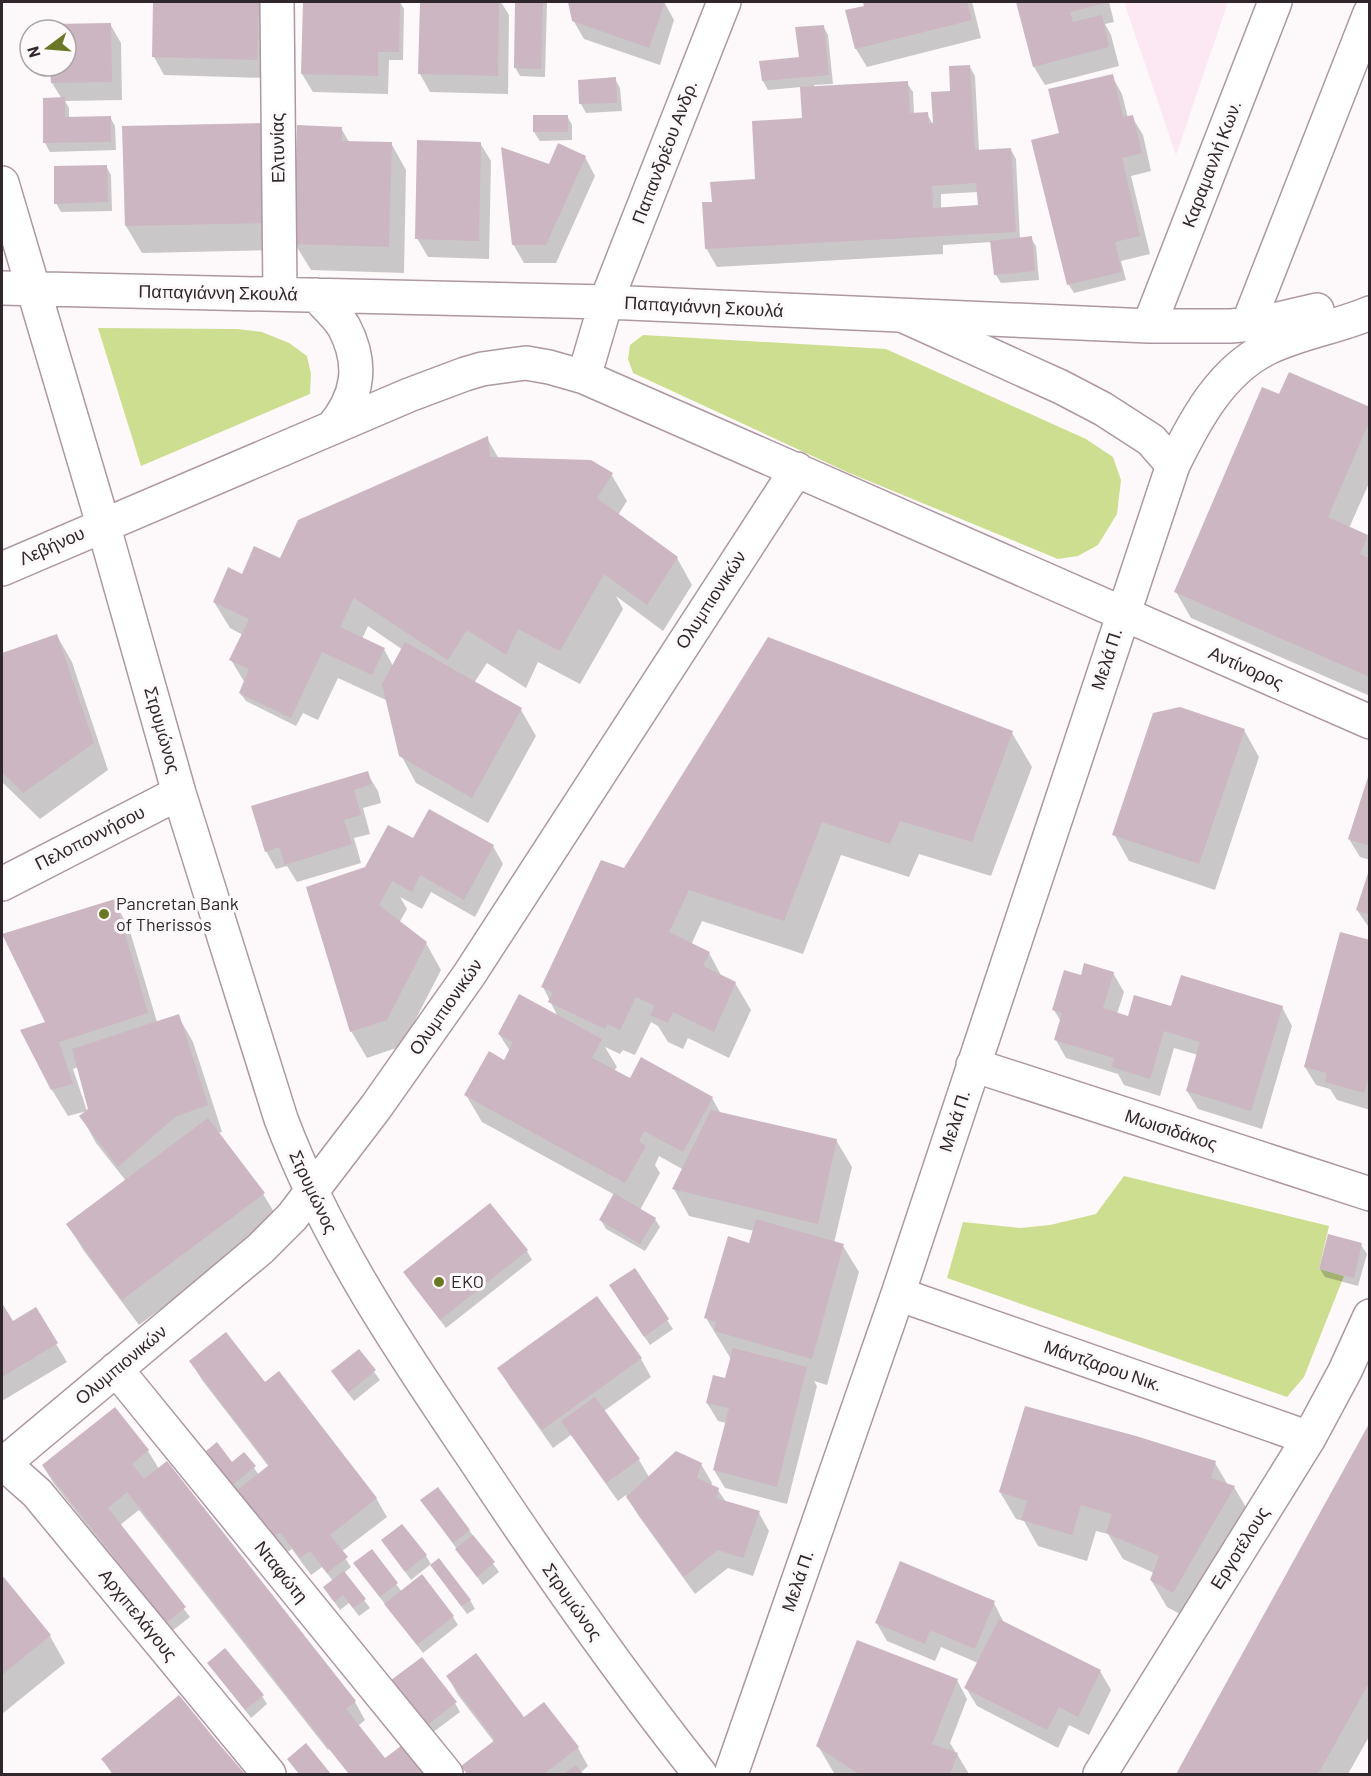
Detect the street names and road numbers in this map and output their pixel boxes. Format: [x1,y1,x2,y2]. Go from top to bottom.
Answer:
street label: Παπανδρέου Ανδρ. [627,77,702,227]
street label: Καραμανλή Κων. [1177,97,1245,230]
street label: Ελτυνίας [265,112,289,183]
street label: Παπαγιάννη Σκουλά [138,280,298,304]
street label: Παπαγιάννη Σκουλά [624,291,784,321]
street label: Λεβήνου [15,521,88,569]
street label: Ολυμπιονικών [670,546,750,653]
street label: Μελά Π. [1086,625,1126,692]
street label: Αντίνορος [1206,641,1288,693]
street label: Στρυμώνος [140,684,186,776]
street label: Πελοποννήσου [31,800,148,874]
street label: Ολυμπιονικών [404,954,487,1059]
street label: Μελά Π. [934,1087,974,1154]
street label: Μωισιδάκος [1122,1104,1221,1154]
street label: Στρυμώνος [285,1147,343,1237]
street label: Ολυμπιονικών [70,1320,171,1409]
street label: Μάντζαρου Νικ. [1042,1335,1165,1395]
street label: Εργοτέλους [1205,1502,1273,1593]
street label: Νταφώτη [250,1536,313,1607]
street label: Μελά Π. [776,1547,818,1614]
street label: Στρυμώνος [538,1559,608,1644]
street label: Αρχιπελάγους [95,1564,183,1665]

